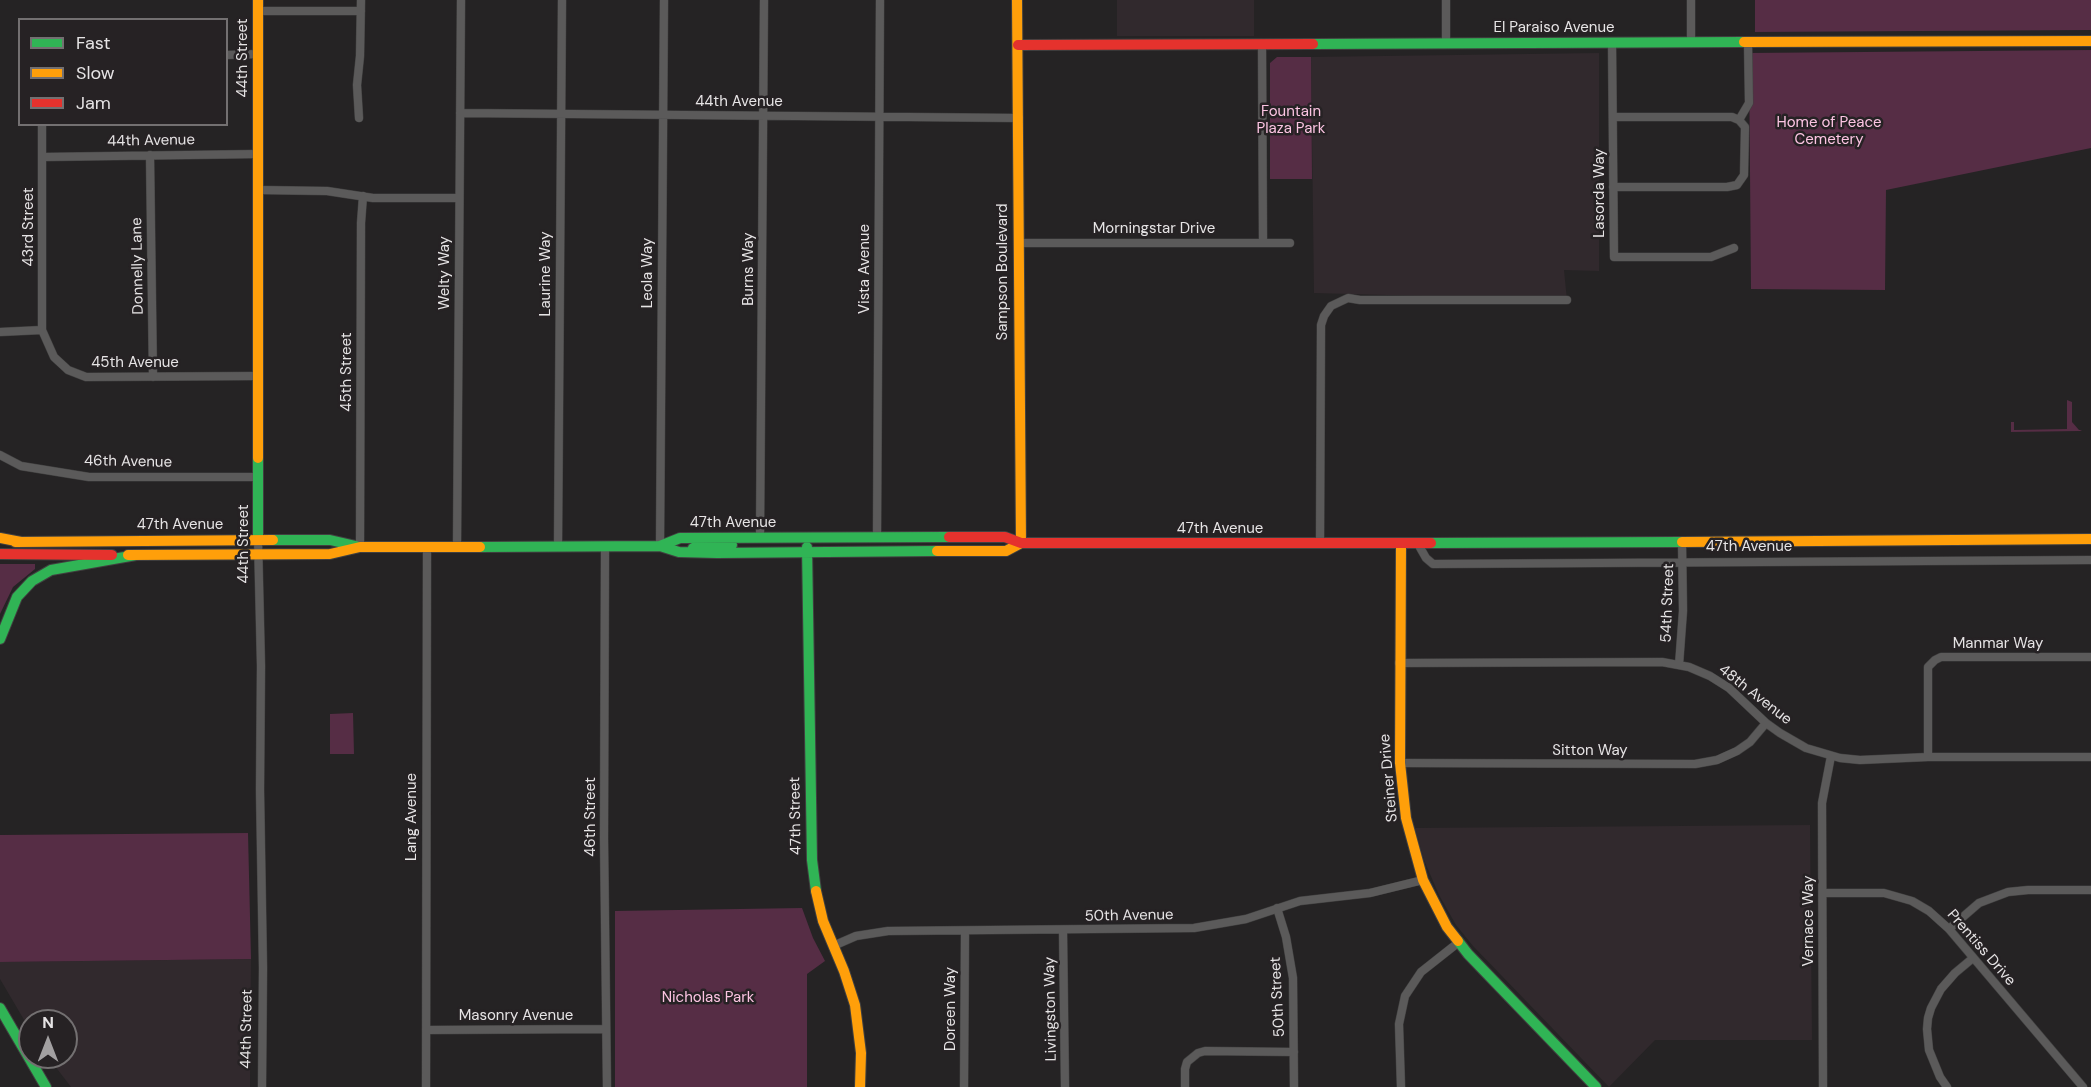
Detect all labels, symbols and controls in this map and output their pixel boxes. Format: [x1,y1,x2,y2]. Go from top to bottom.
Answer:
legend [18,18,228,126]
street label: 44th Street [234,18,252,98]
street label: El Paraiso Avenue [1493,19,1615,37]
text: Fast [76,31,111,55]
text: Slow [76,61,115,85]
text: Jam [76,91,111,115]
street label: 44th Avenue [695,93,783,111]
park label: Fountain Plaza Park [1257,103,1325,138]
park label: Home of Peace Cemetery [1776,114,1882,149]
street label: 44th Avenue [107,131,195,151]
street label: Lasorda Way [1591,148,1609,238]
street label: 43rd Street [20,187,38,267]
street label: Sampson Boulevard [994,203,1012,341]
street label: Donnelly Lane [128,217,148,315]
street label: Morningstar Drive [1093,220,1215,238]
street label: Vista Avenue [856,224,874,314]
street label: Laurine Way [537,232,555,316]
street label: Burns Way [740,232,758,306]
street label: Welty Way [436,236,454,310]
street label: Leola Way [639,238,657,308]
street label: 45th Street [338,332,356,412]
street label: 45th Avenue [91,354,179,372]
street label: 46th Avenue [84,452,172,472]
street label: 44th Street [235,504,253,584]
street label: 47th Avenue [690,514,776,532]
street label: 47th Avenue [137,516,223,534]
street label: 47th Avenue [1177,520,1263,538]
street label: 47th Avenue [1706,538,1792,556]
street label: 54th Street [1658,563,1678,643]
street label: Manmar Way [1953,635,2043,653]
street label: 48th Avenue [1715,661,1795,729]
street label: Steiner Drive [1376,733,1402,823]
street label: Sitton Way [1552,742,1628,760]
street label: Lang Avenue [403,773,421,861]
street label: 46th Street [582,777,600,857]
street label: 47th Street [786,777,806,855]
street label: Vernace Way [1800,875,1818,967]
street label: 50th Avenue [1084,906,1174,926]
street label: Prentiss Drive [1943,906,2019,990]
street label: 50th Street [1267,956,1289,1038]
street label: Livingston Way [1041,957,1061,1061]
street label: Doreen Way [942,967,960,1051]
street label: 44th Street [237,989,257,1069]
park label: Nicholas Park [662,989,754,1007]
street label: Masonry Avenue [459,1007,573,1025]
north arrow [18,1009,78,1069]
text: N [42,1012,54,1033]

